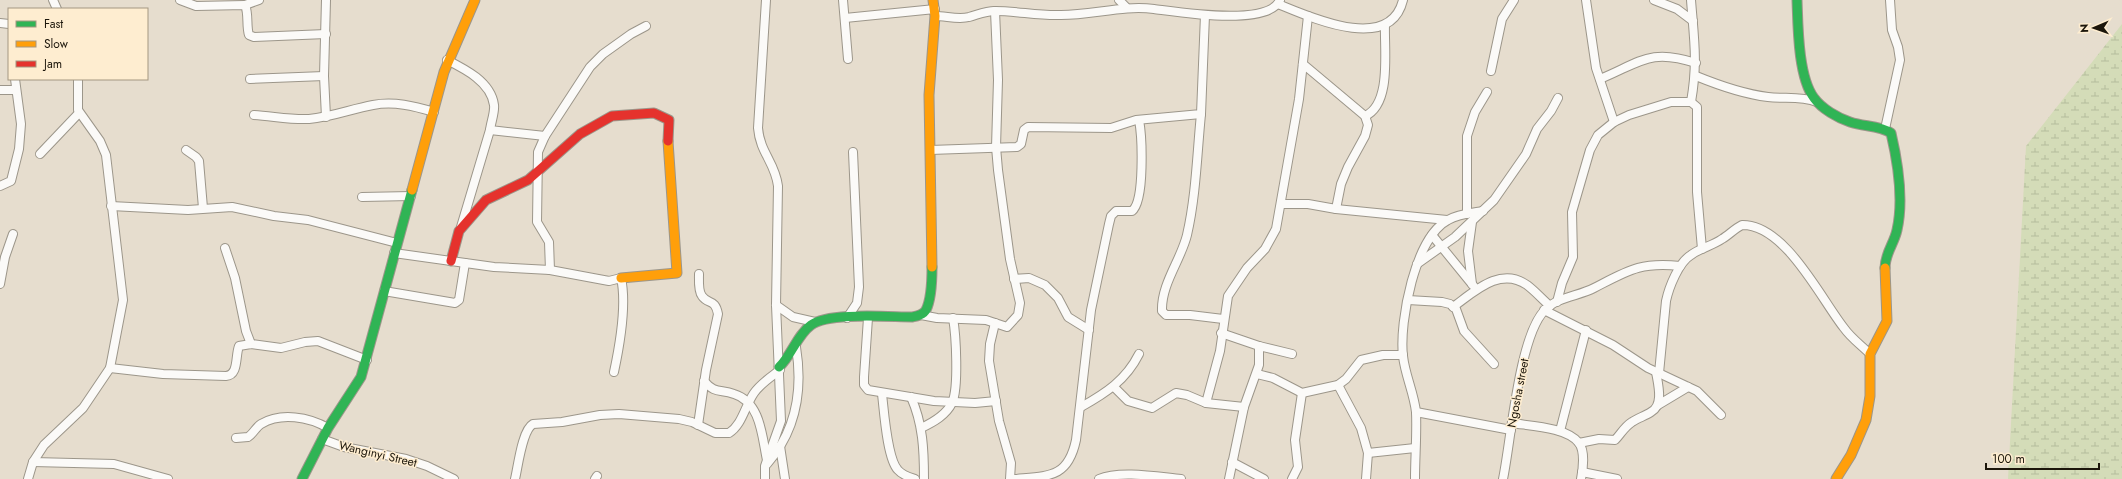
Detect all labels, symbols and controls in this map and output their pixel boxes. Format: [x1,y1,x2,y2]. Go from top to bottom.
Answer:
legend [8,8,148,80]
north arrow [2074,8,2114,48]
text: Fast [44,15,63,33]
text: N [2076,24,2092,33]
text: Slow [44,35,69,53]
text: Jam [42,55,62,73]
street label: Ngosha street [1502,357,1534,429]
street label: Wanginyi Street [337,436,419,472]
scale bar [1986,445,2099,471]
text: 100 m [1992,450,2025,468]

